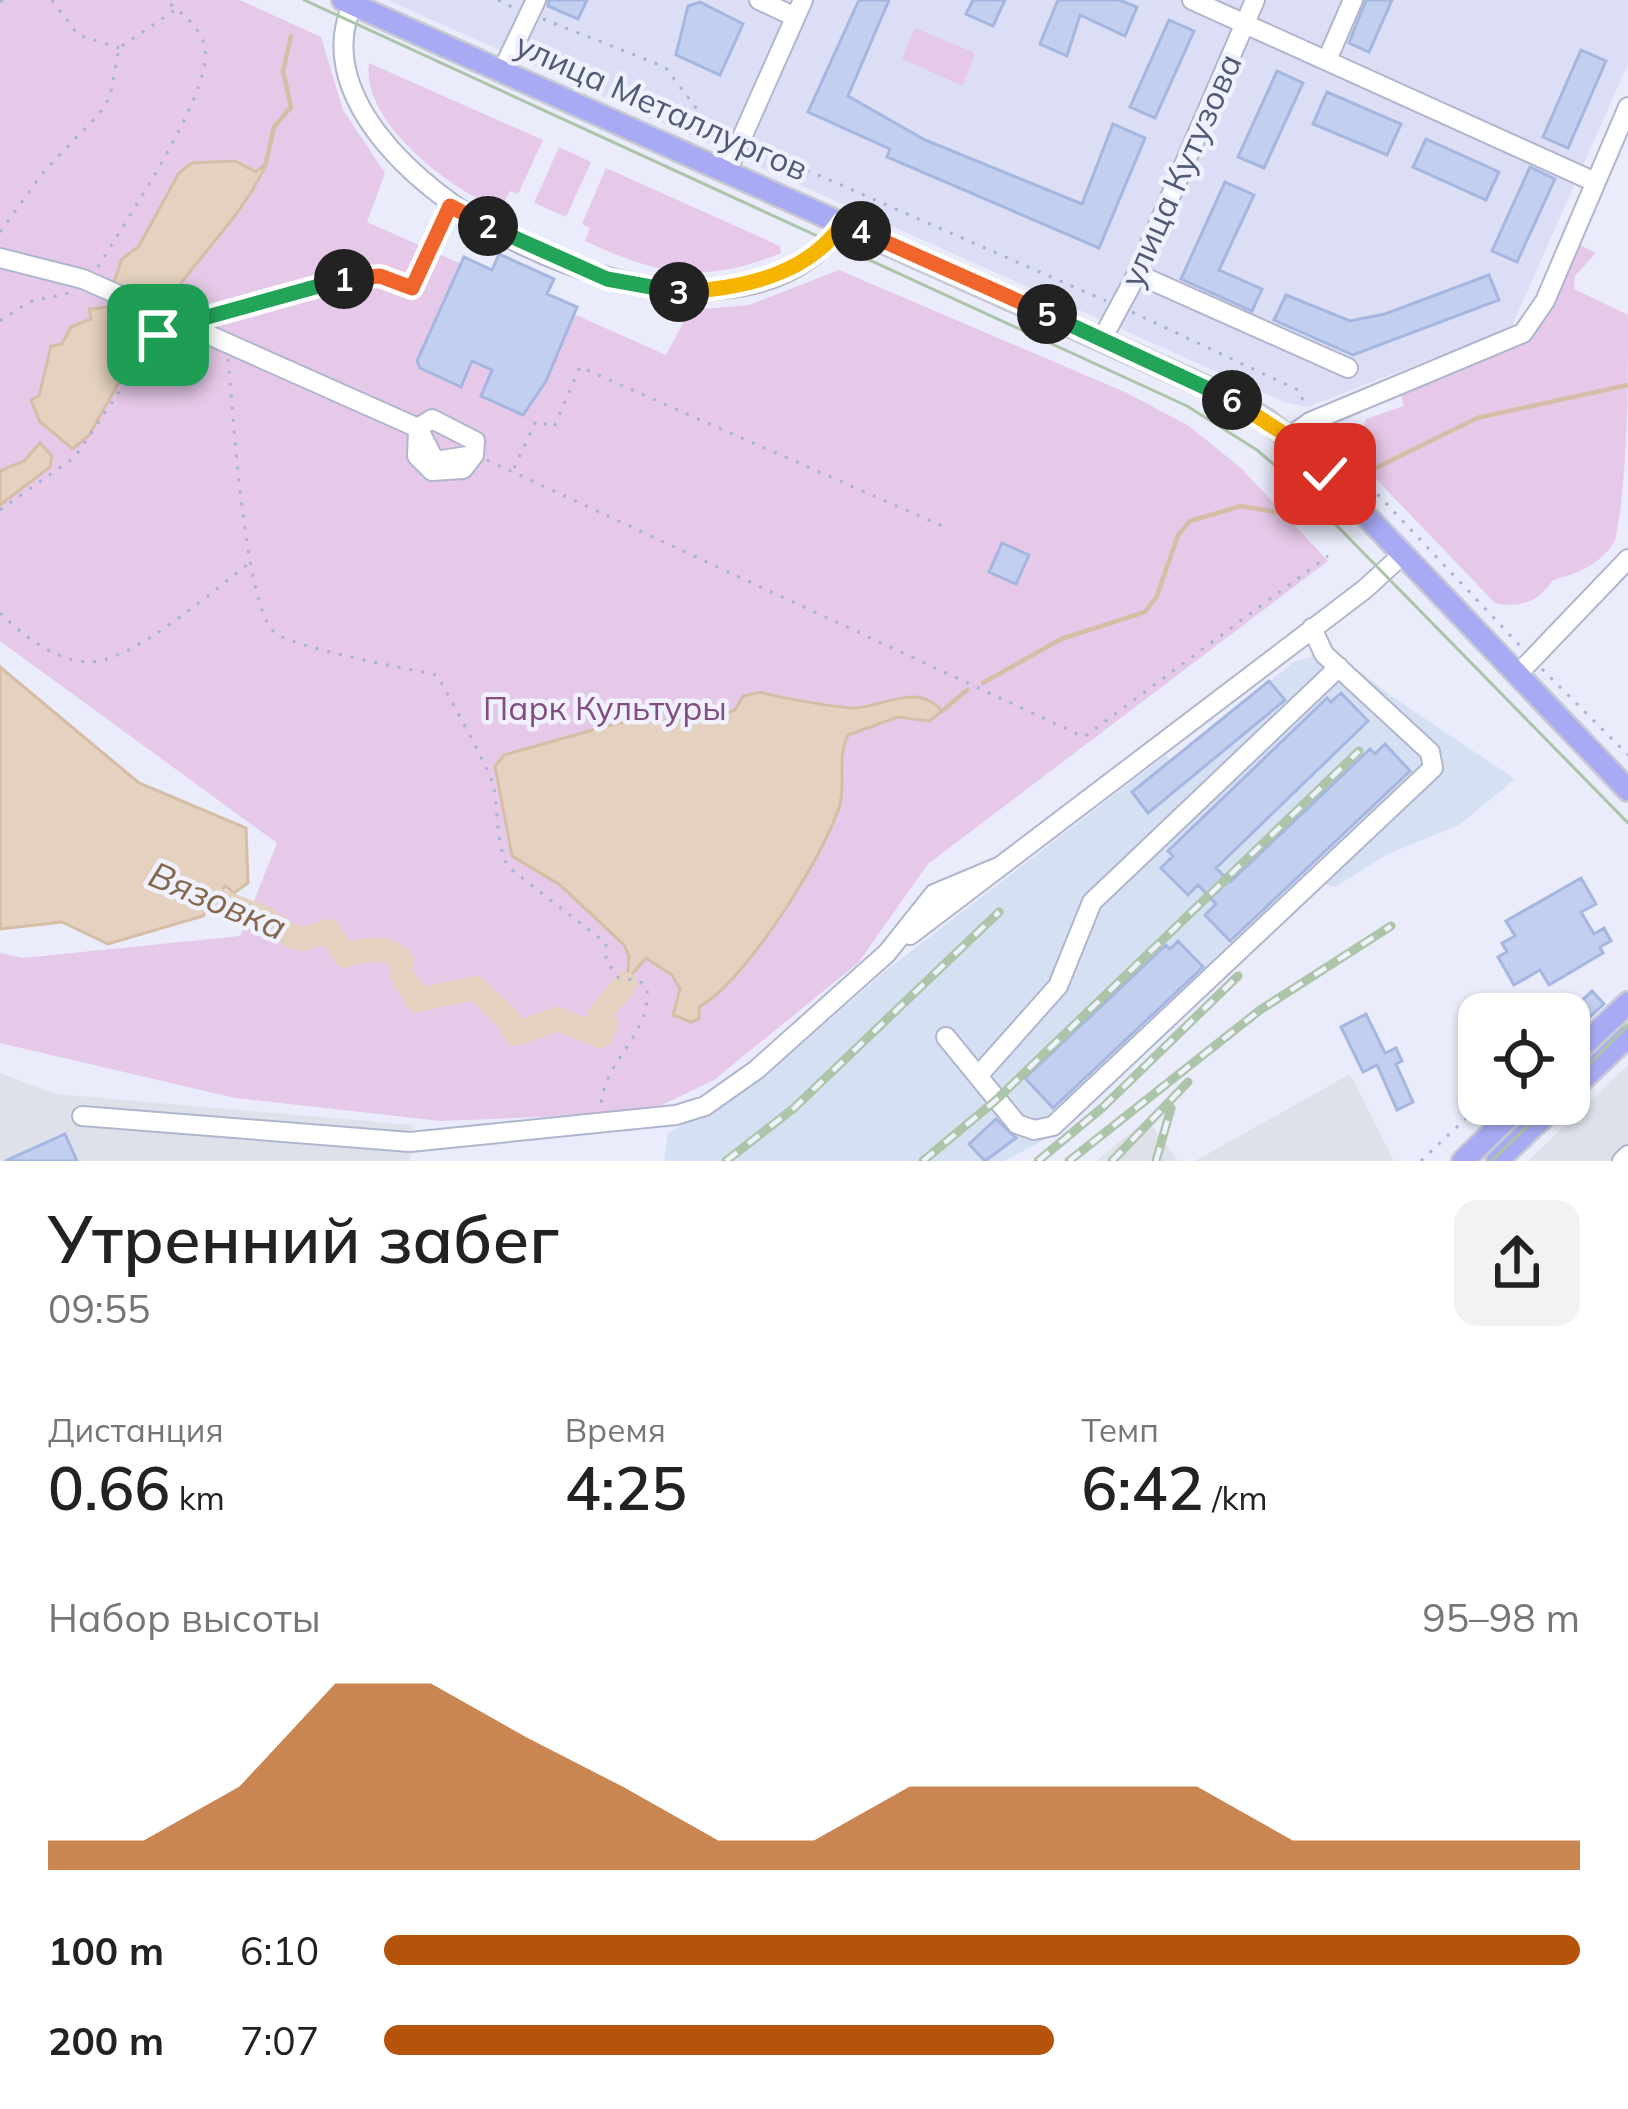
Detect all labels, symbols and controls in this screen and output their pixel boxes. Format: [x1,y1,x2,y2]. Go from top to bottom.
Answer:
street label: улица Металлургов [510,23,814,189]
street label: улица Кутузова [1110,47,1250,293]
pin: 2 [458,196,518,256]
pin: 4 [831,201,891,261]
text: 2 [478,205,498,246]
text: 4 [851,210,871,251]
pin: 1 [314,249,374,309]
text: 1 [334,258,354,299]
pin: 3 [649,262,709,322]
text: 3 [669,271,689,312]
pin [107,284,209,386]
pin: 5 [1017,284,1077,344]
text: 5 [1037,293,1057,334]
icon: arrive [125,302,191,368]
pin: 6 [1202,370,1262,430]
text: 6 [1222,379,1242,420]
pin [1274,423,1376,525]
icon: check [1292,441,1358,507]
park label: Парк Культуры [483,687,727,728]
water label: Вязовка [143,851,293,949]
map controls [1458,993,1590,1125]
button: locate [1458,993,1590,1125]
text: Утренний забег [48,1197,559,1280]
button: share [1454,1200,1580,1326]
text: 09:55 [48,1284,151,1333]
text: Дистанция [48,1409,224,1450]
text: Время [565,1409,666,1450]
text: Темп [1081,1409,1159,1450]
text: 0.66 [48,1450,170,1525]
text: 4:25 [565,1450,687,1525]
text: 6:42 [1081,1450,1204,1525]
text: km [170,1477,225,1518]
text: /km [1204,1477,1267,1518]
text: Набор высоты [48,1593,321,1642]
text: 95–98 m [1422,1593,1580,1642]
text: 100 m [48,1926,164,1975]
text: 6:10 [240,1926,319,1975]
text: 200 m [48,2016,164,2065]
text: 7:07 [240,2016,319,2065]

